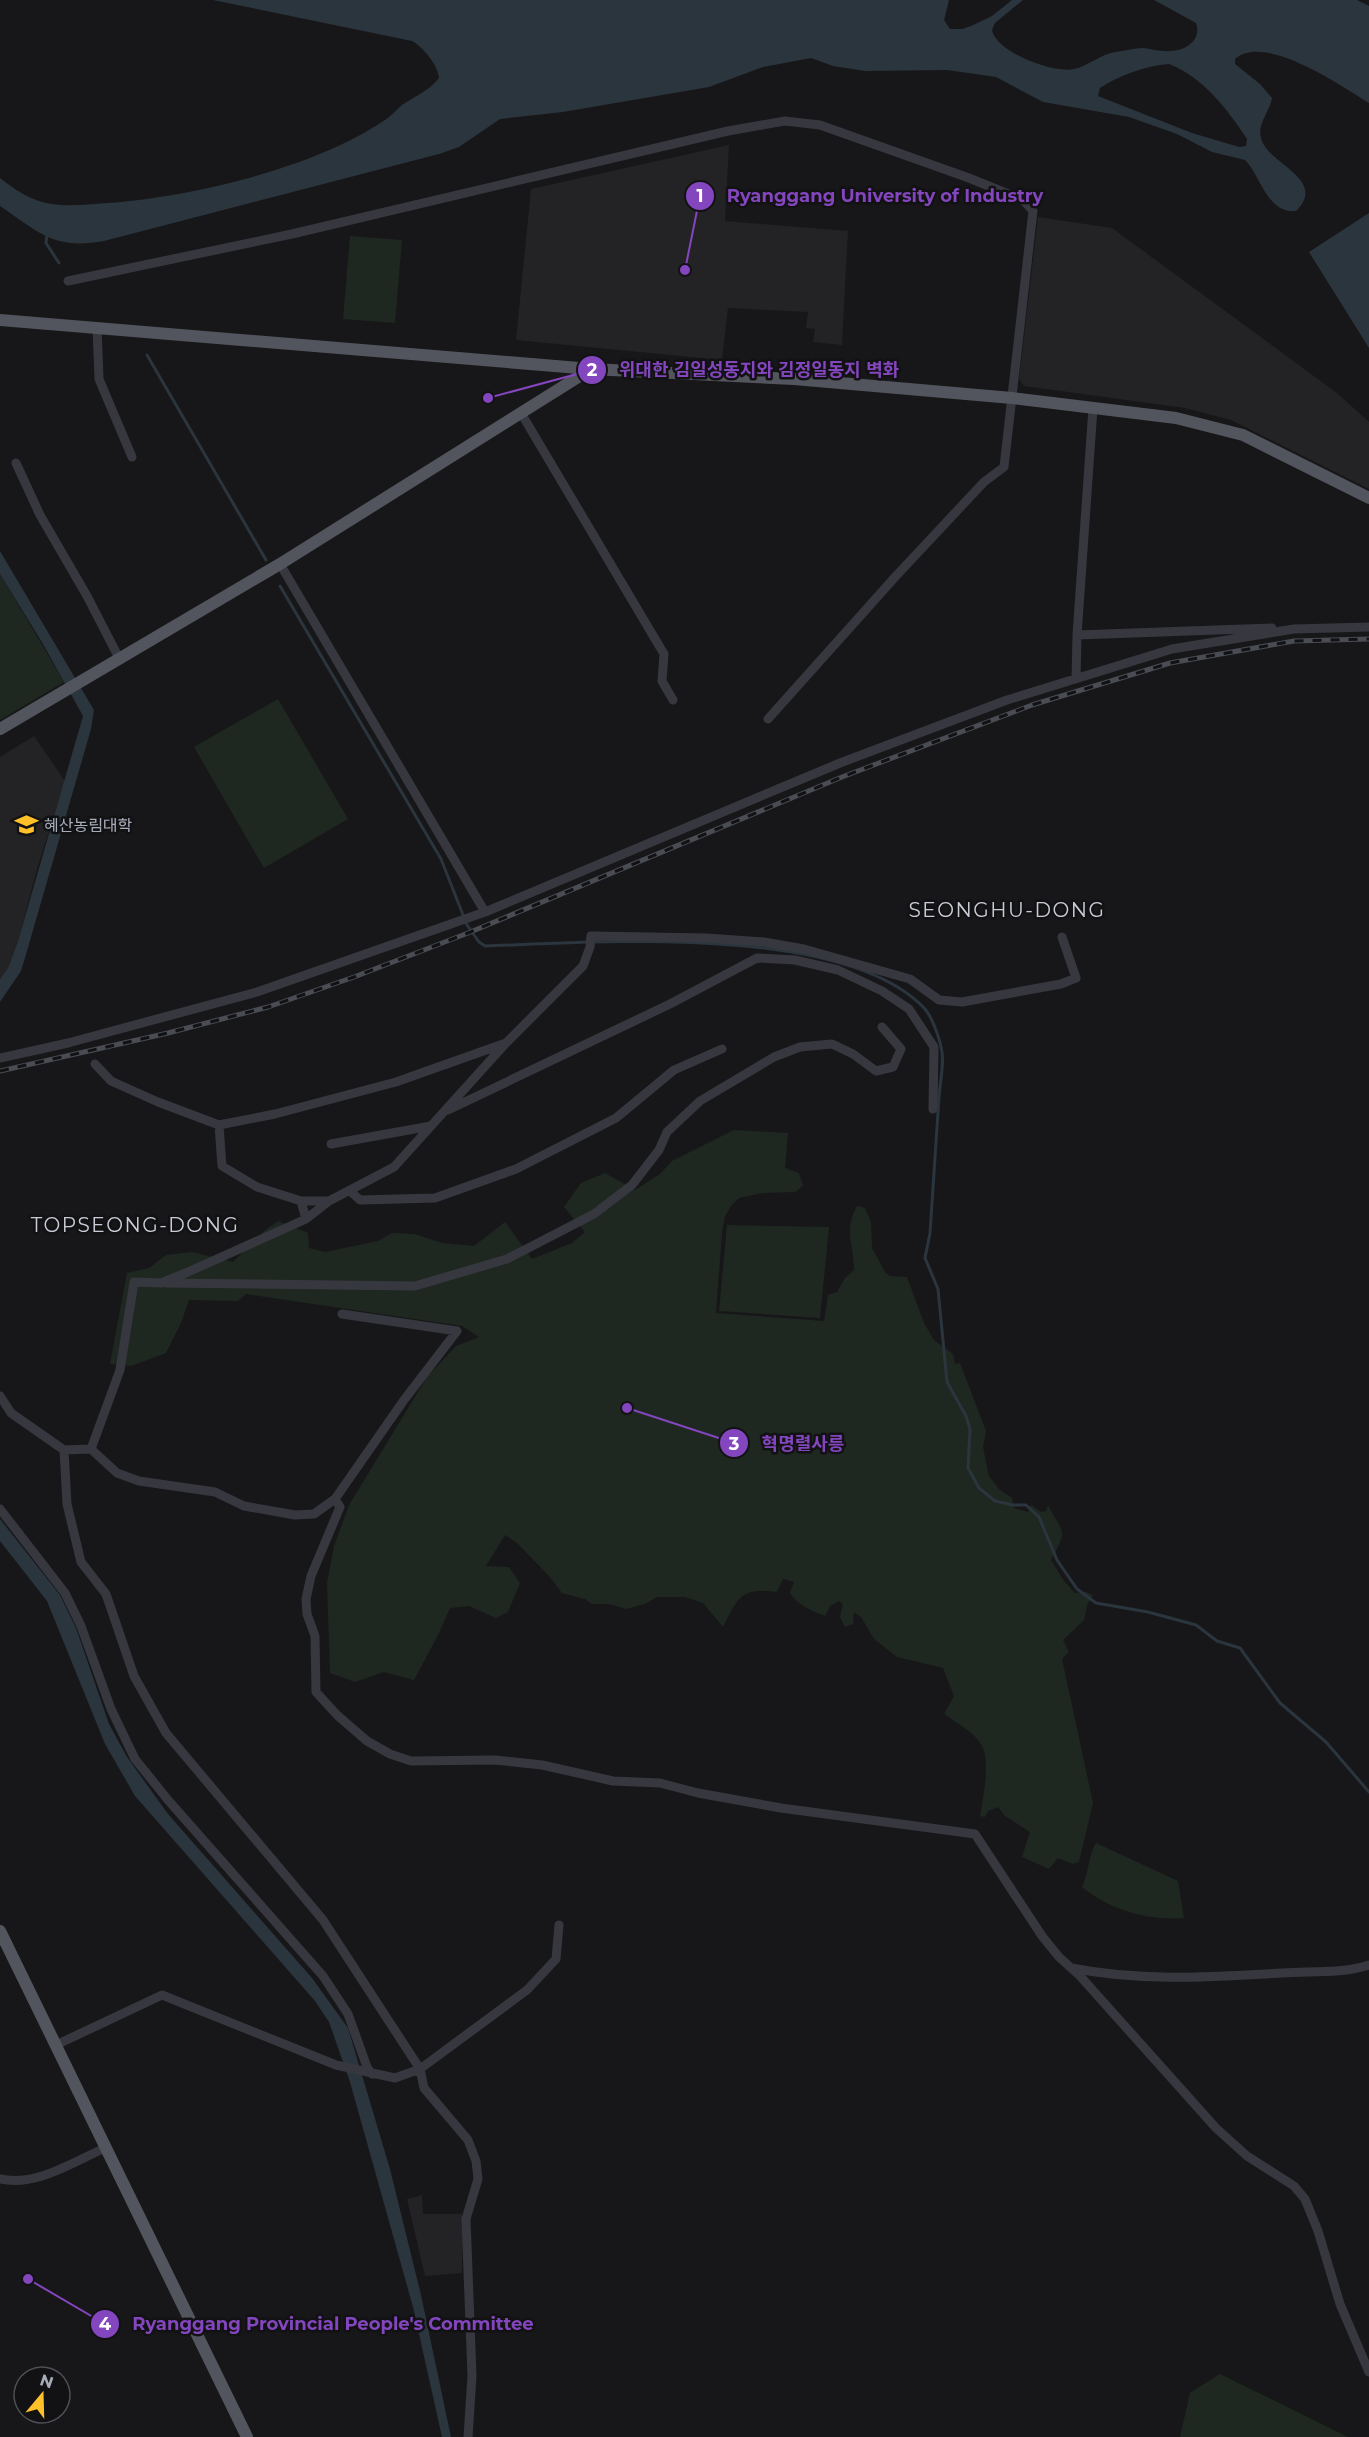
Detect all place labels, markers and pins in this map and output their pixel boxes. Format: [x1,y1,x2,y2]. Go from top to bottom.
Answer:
callout: Ryanggang University of Industry [685,178,1056,214]
callout: 위대한 김일성동지와 김정일동지 벽화 [577,352,911,388]
school or university icon: 혜산농림대학 [13,812,39,838]
place label: 혜산농림대학 [44,816,133,835]
callout: 혁명렬사릉 [719,1425,856,1461]
callout: Ryanggang Provincial People's Committee [90,2306,546,2342]

